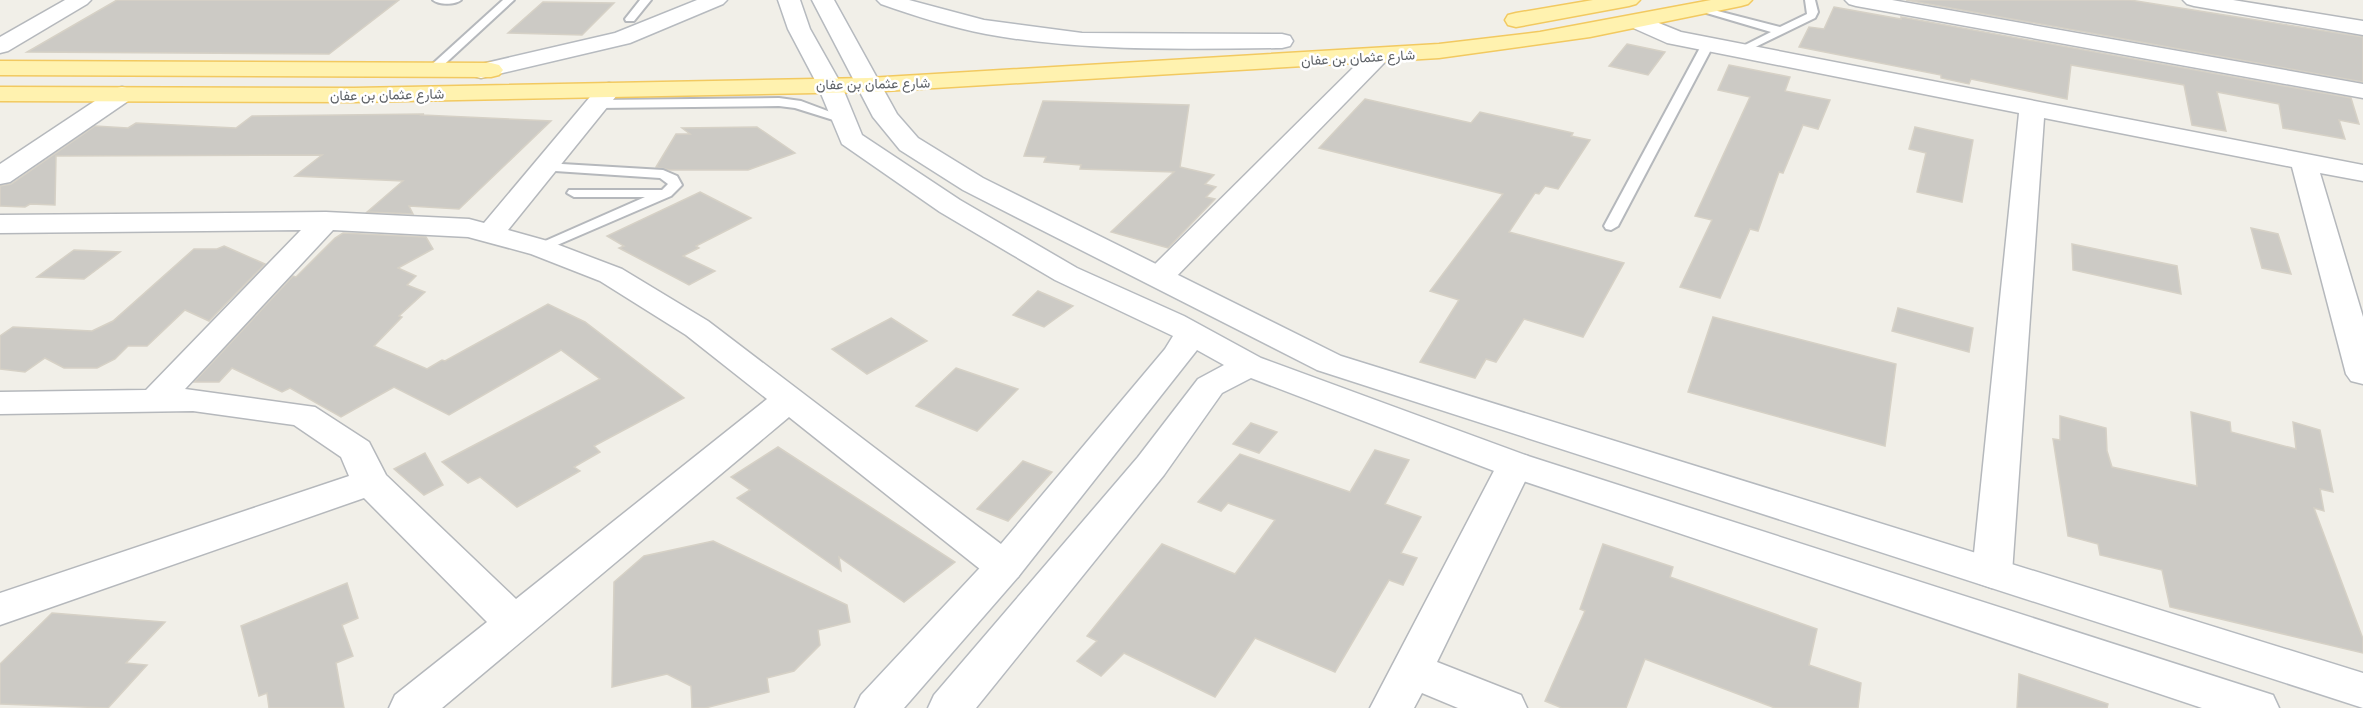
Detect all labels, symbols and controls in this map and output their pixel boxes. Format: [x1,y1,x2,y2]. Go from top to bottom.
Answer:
street label: شارع عثمان بن عفان [1300,45,1416,71]
street label: شارع عثمان بن عفان [816,73,930,95]
street label: شارع عثمان بن عفان [330,84,444,106]

